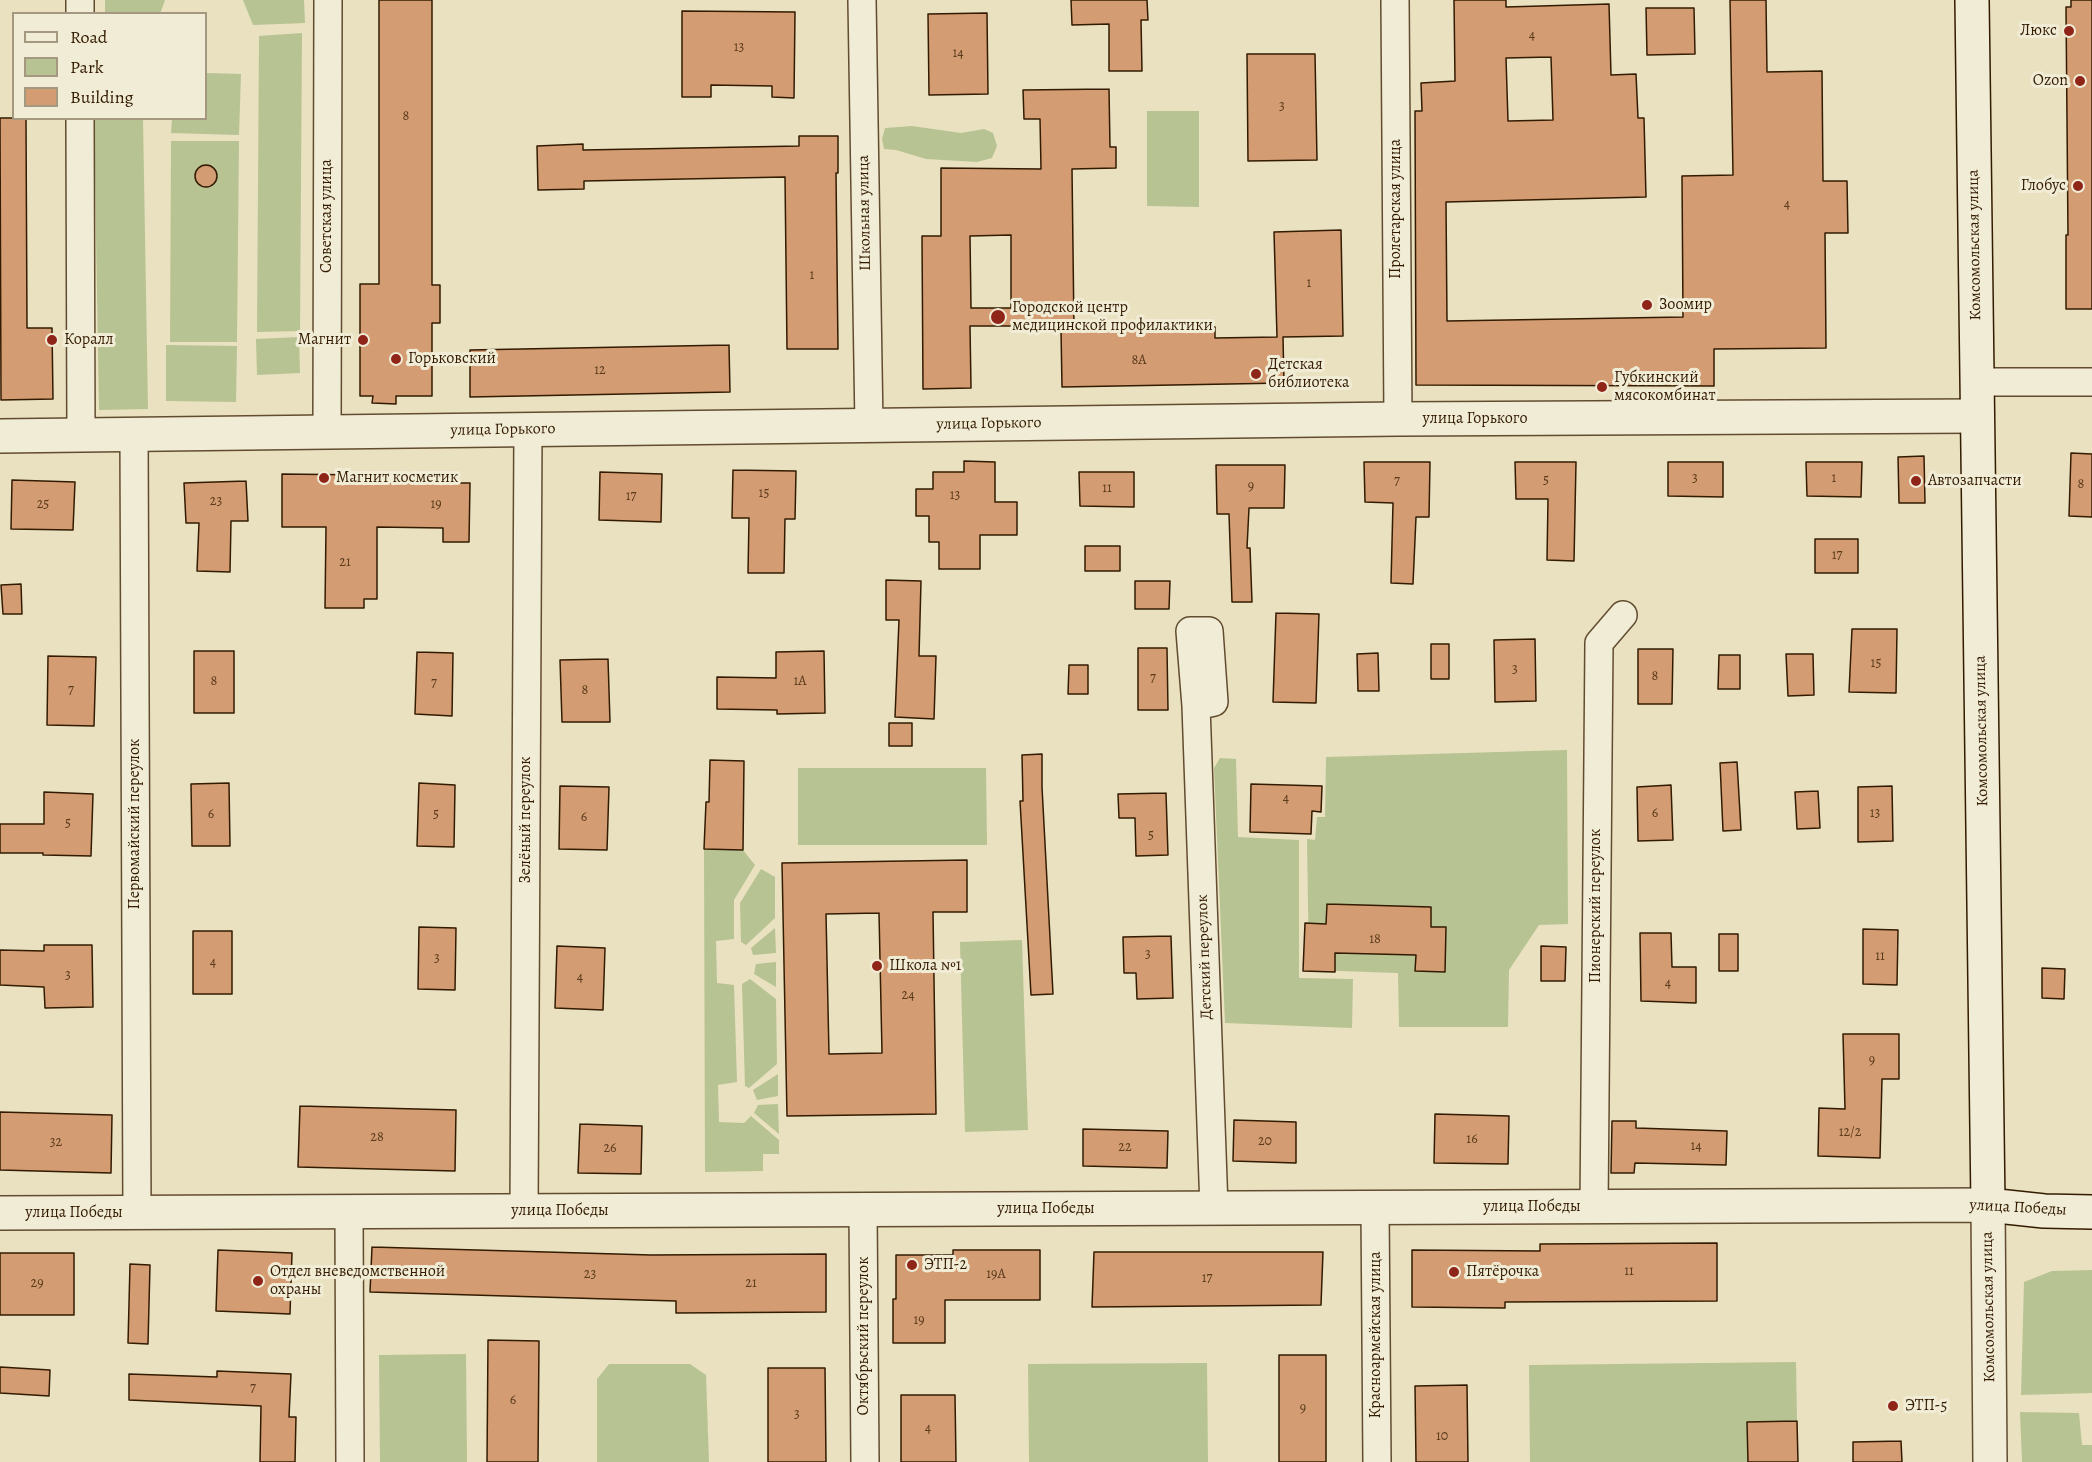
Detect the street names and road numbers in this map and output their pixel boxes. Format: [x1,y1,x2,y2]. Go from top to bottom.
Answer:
street label: Пролетарская улица [1386,139,1406,279]
street label: Школьная улица [854,155,876,271]
street label: Советская улица [317,159,337,273]
street label: Комсомольская улица [1964,169,1986,321]
street label: улица Горького [1422,409,1528,429]
street label: улица Горького [936,413,1042,435]
street label: улица Горького [450,419,556,441]
street label: Комсомольская улица [1971,655,1993,807]
street label: Первомайский переулок [125,739,145,909]
street label: Зелёный переулок [516,756,536,884]
street label: Пионерский переулок [1586,829,1606,983]
street label: Детский переулок [1193,894,1217,1020]
street label: улица Победы [1969,1196,2067,1220]
street label: улица Победы [1483,1197,1581,1217]
street label: улица Победы [997,1199,1095,1219]
street label: улица Победы [511,1201,609,1221]
street label: улица Победы [25,1203,123,1223]
street label: Комсомольская улица [1978,1231,2000,1383]
street label: Красноармейская улица [1366,1251,1386,1419]
street label: Октябрьский переулок [854,1257,874,1415]

